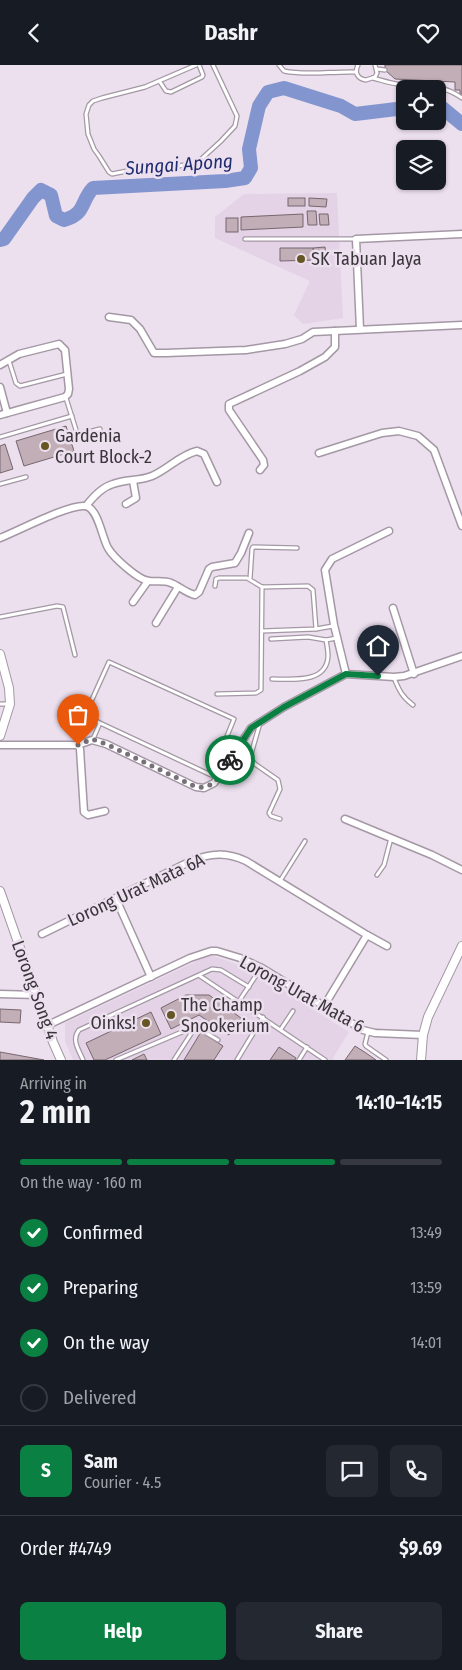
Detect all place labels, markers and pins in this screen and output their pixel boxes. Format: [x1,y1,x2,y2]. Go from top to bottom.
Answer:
place label: SK Tabuan Jaya [311,248,422,270]
marker: SK Tabuan Jaya [295,253,307,265]
place label: Gardenia Court Block-2 [55,425,152,468]
marker: Gardenia Court Block-2 [39,440,51,452]
pin [357,625,399,676]
pin [57,694,99,745]
place label: The Champ Snookerium [181,994,270,1037]
marker: The Champ Snookerium [165,1009,177,1021]
place label: Oinks! [91,1012,136,1034]
marker: Oinks! [140,1017,152,1029]

